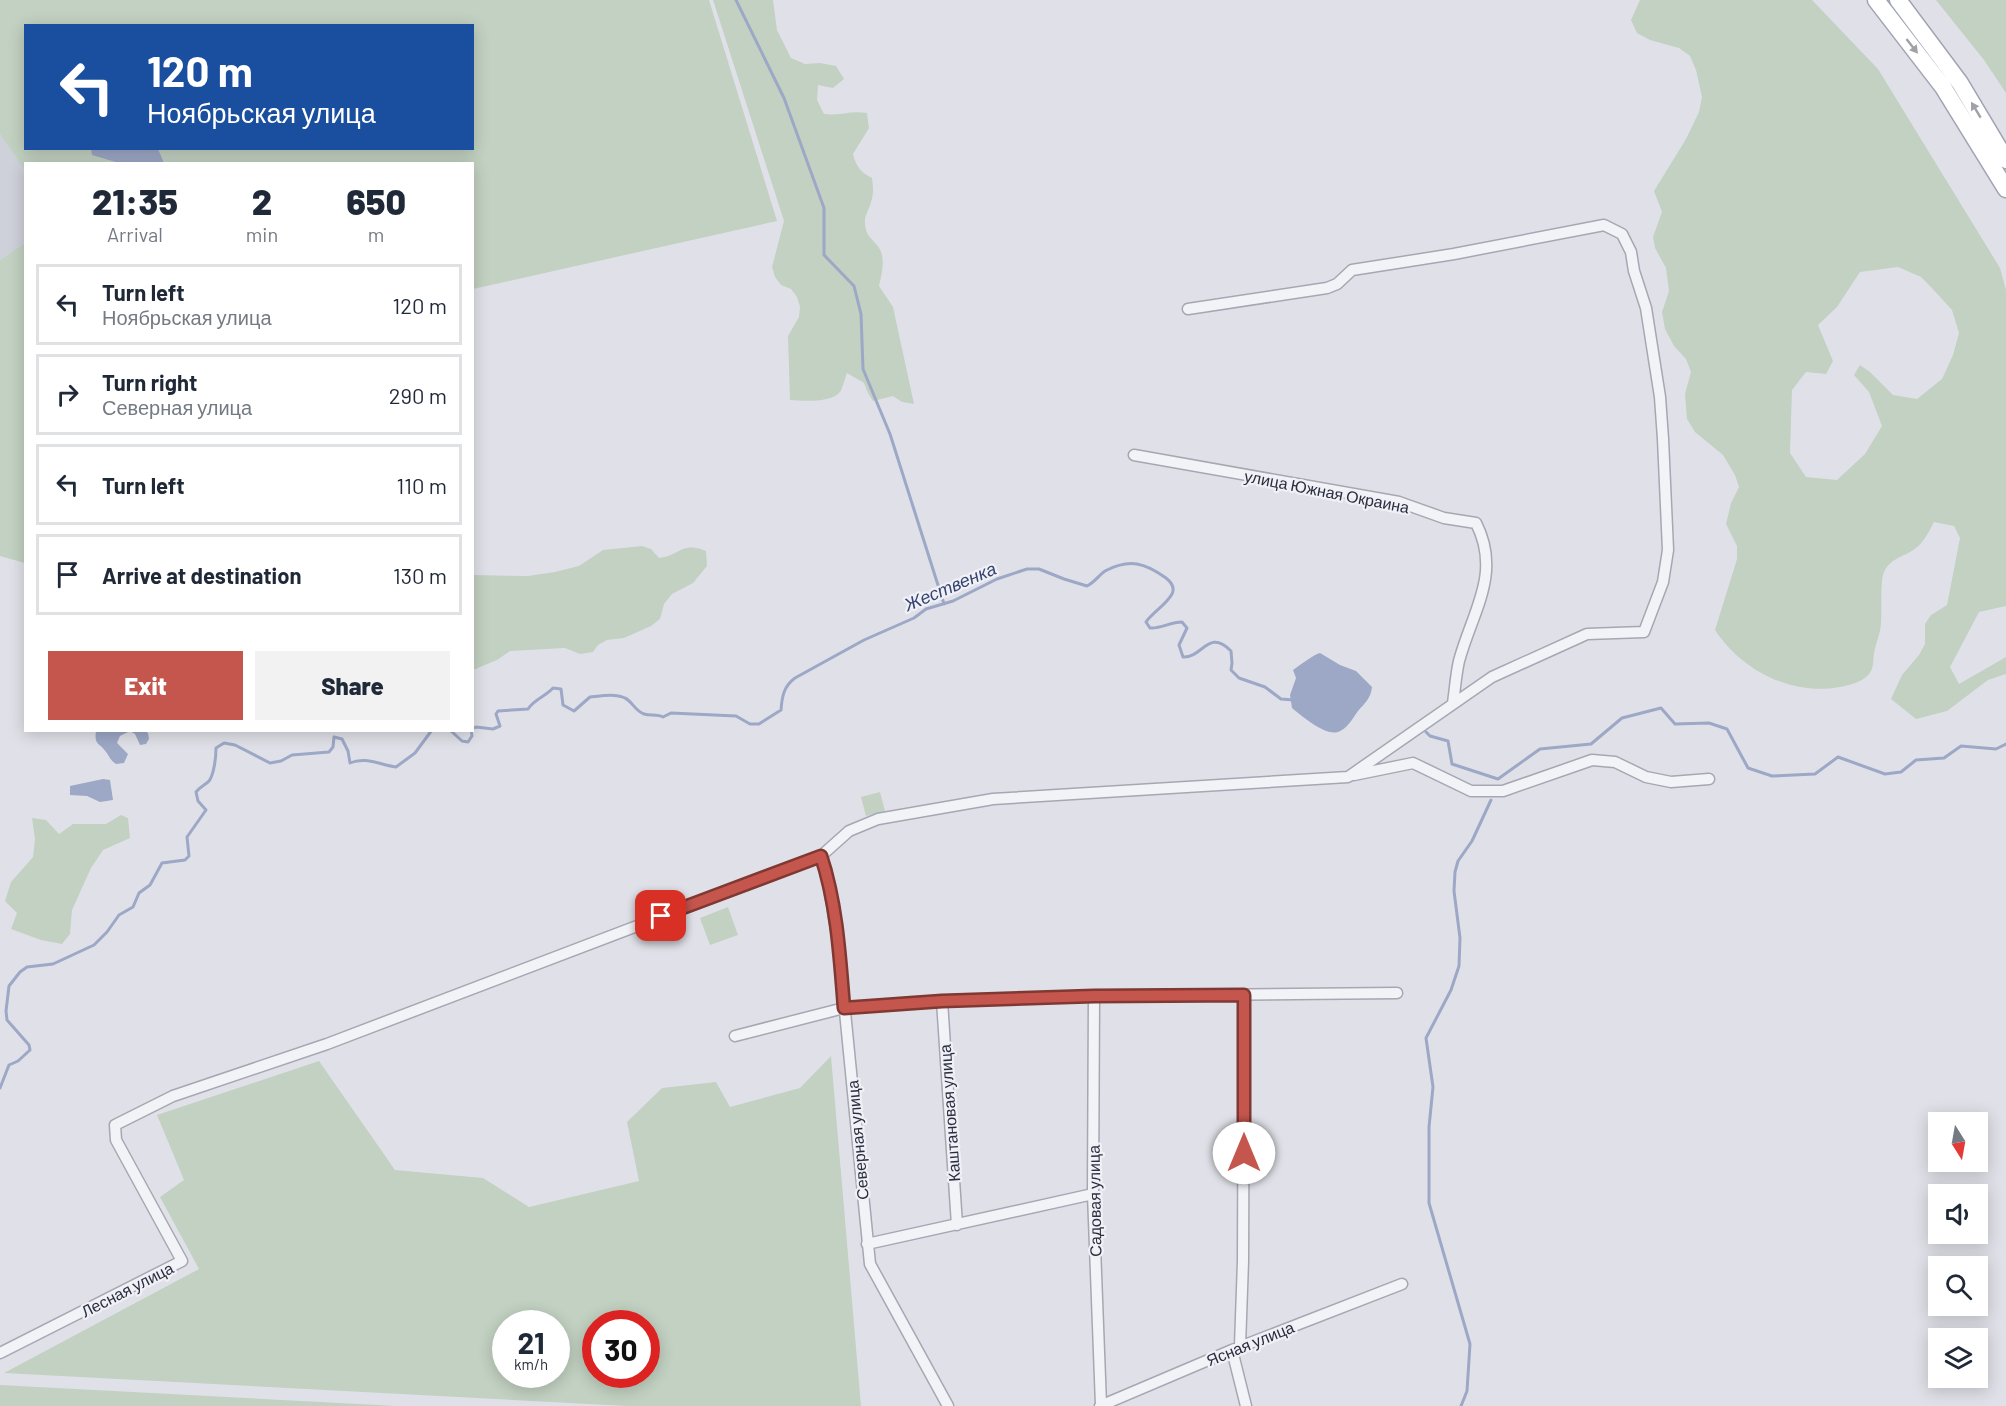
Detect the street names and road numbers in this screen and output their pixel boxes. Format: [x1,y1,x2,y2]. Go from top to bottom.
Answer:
street label: улица Южная Окраина [1243,466,1411,516]
street label: Каштановая улица [935,1043,963,1182]
street label: Северная улица [842,1079,872,1201]
street label: Садовая улица [1084,1145,1104,1257]
street label: Лесная улица [78,1258,176,1320]
street label: Ясная улица [1203,1317,1297,1369]

